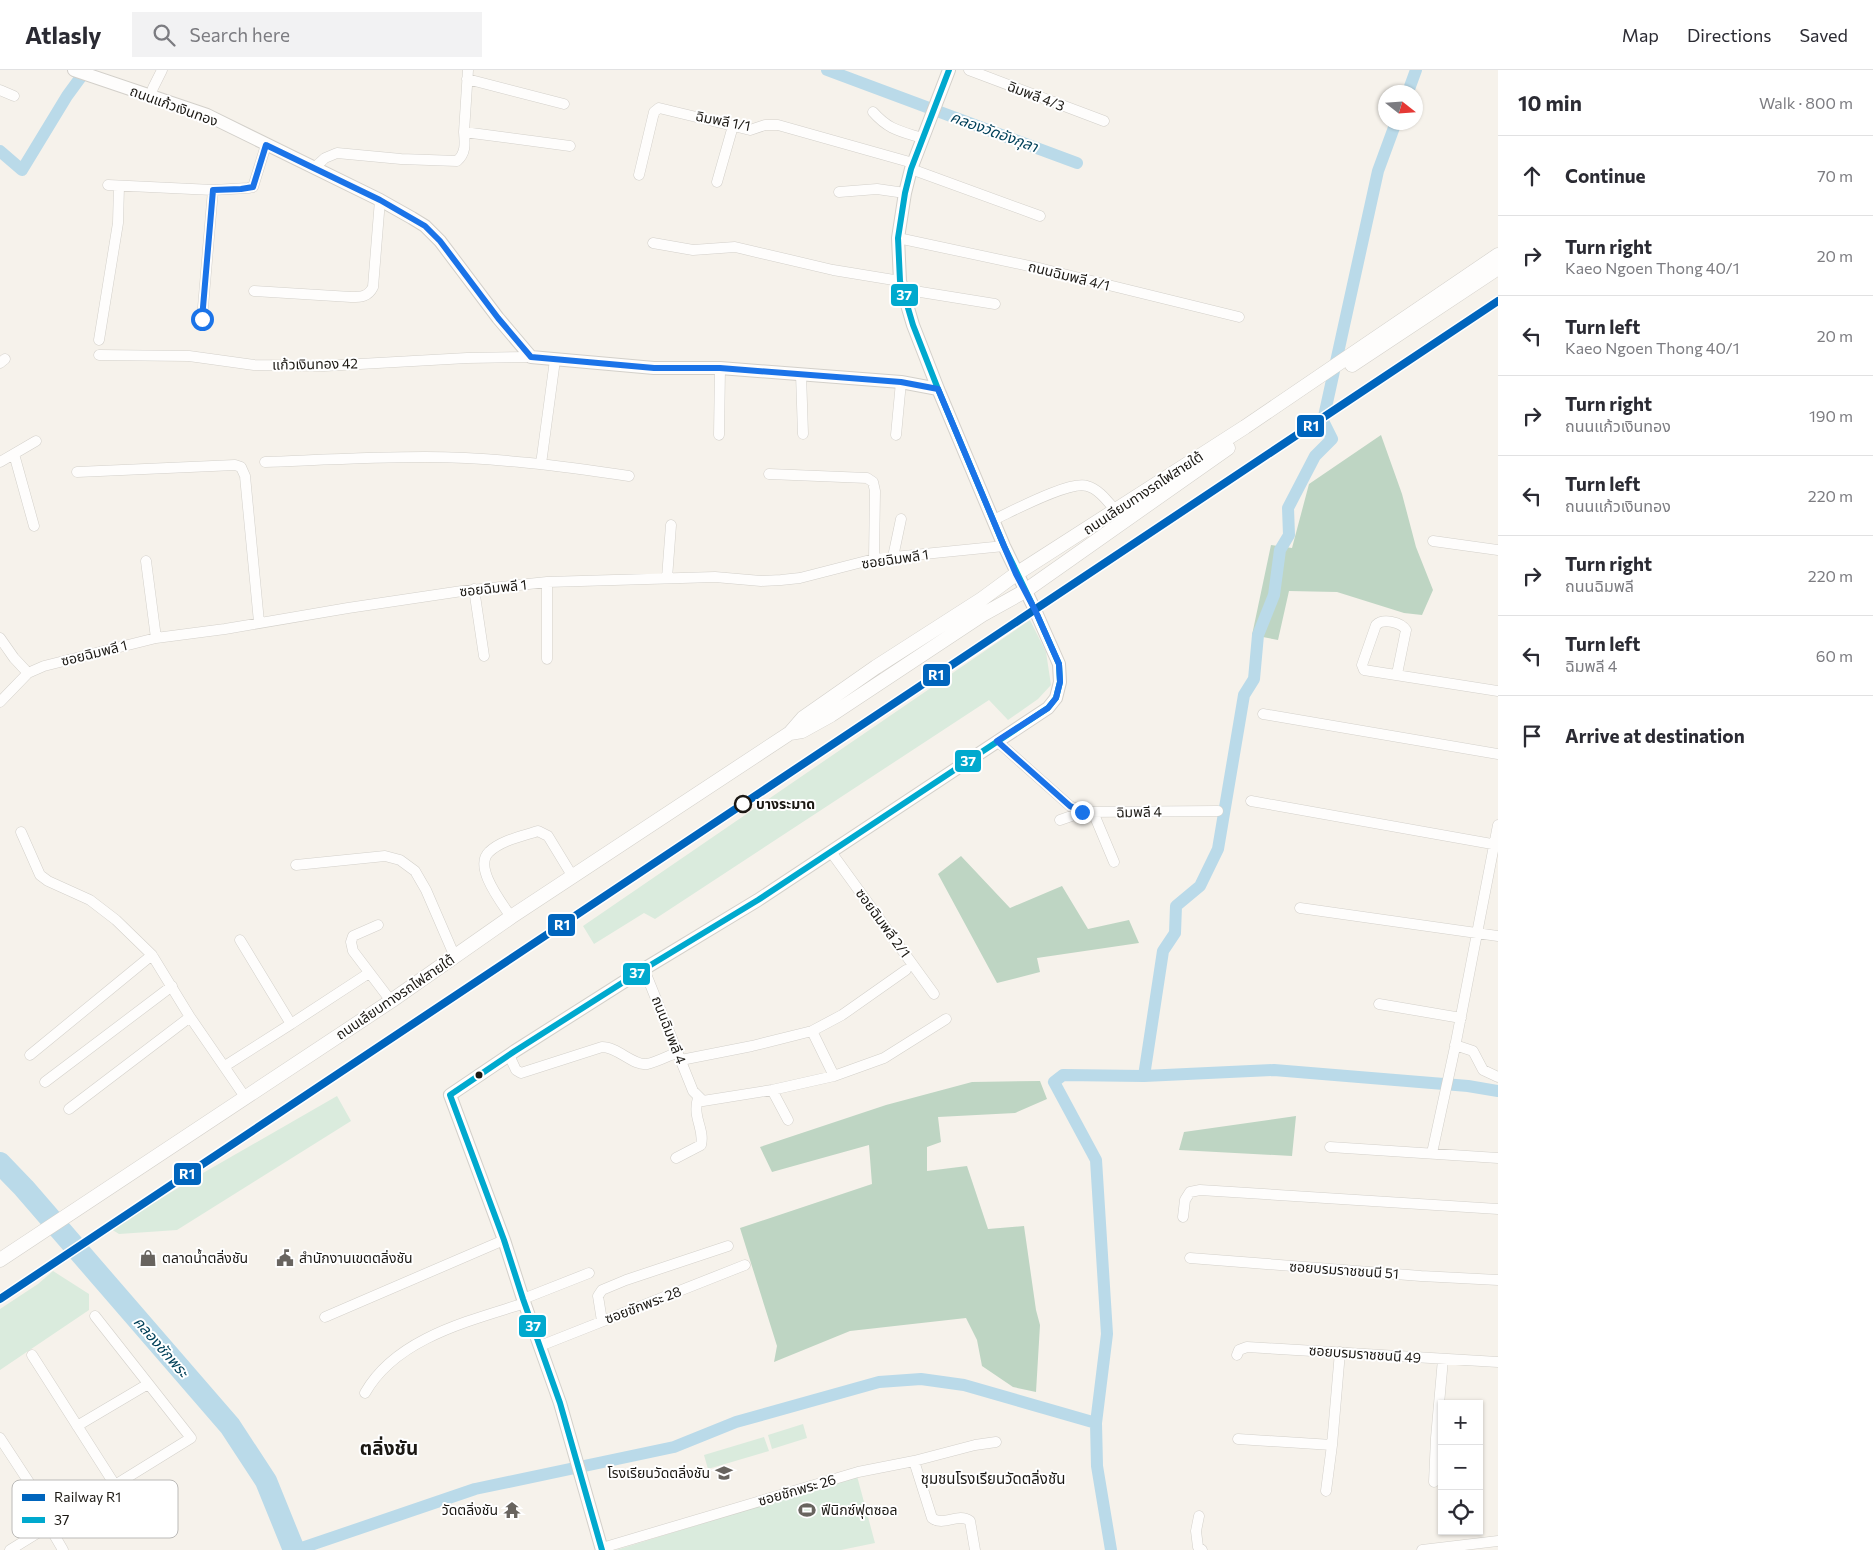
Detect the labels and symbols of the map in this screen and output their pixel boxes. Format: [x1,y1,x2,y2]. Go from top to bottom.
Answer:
street label: ฉิมพลี 4/3 [1005,77,1067,114]
street label: ถนนแก้วเงินทอง [128,82,221,129]
north arrow [1378,85,1423,130]
street label: ฉิมพลี 1/1 [694,107,752,134]
water label: คลองวัดอังกุลา [948,107,1041,156]
street label: ถนนฉิมพลี 4/1 [1026,257,1112,294]
line badge: 37 [890,283,919,307]
text: 37 [896,286,912,303]
route start [191,308,214,331]
street label: แก้วเงินทอง 42 [272,354,358,373]
line badge: R1 [1296,414,1325,438]
text: R1 [1303,417,1319,434]
street label: ถนนเลียบทางรถไฟสายใต้ [1080,447,1206,538]
street label: ซอยฉิมพลี 1 [860,545,930,572]
street label: ซอยฉิมพลี 1 [458,576,527,599]
street label: ซอยฉิมพลี 1 [59,636,129,669]
line badge: R1 [922,663,951,687]
text: R1 [928,666,944,683]
line badge: 37 [954,749,982,773]
text: 37 [960,752,976,769]
marker: บางระมาด [734,795,752,813]
place label: บางระมาด [756,795,815,812]
route end [1071,801,1094,824]
street label: ฉิมพลี 4 [1116,803,1163,820]
street label: ซอยฉิมพลี 2/1 [853,885,914,961]
line badge: R1 [547,913,576,937]
text: R1 [554,916,570,933]
street label: ถนนเลียบทางรถไฟสายใต้ [332,950,457,1043]
line badge: 37 [622,962,651,986]
text: 37 [629,964,645,981]
street label: ถนนฉิมพลี 4 [649,993,690,1067]
unlabelled marker [474,1070,484,1080]
line badge: R1 [173,1162,202,1186]
text: R1 [179,1165,195,1182]
shop icon: ตลาดน้ำตลิ่งชัน [138,1248,158,1268]
place label: ตลาดน้ำตลิ่งชัน [162,1248,248,1266]
public building icon: สำนักงานเขตตลิ่งชัน [275,1248,295,1268]
place label: สำนักงานเขตตลิ่งชัน [299,1249,413,1266]
street label: ซอยบรมราชชนนี 51 [1289,1257,1399,1282]
street label: ซอยชักพระ 28 [602,1282,683,1327]
water label: คลองชักพระ [131,1312,194,1382]
line badge: 37 [518,1314,547,1338]
text: 37 [525,1317,541,1334]
street label: ซอยบรมราชชนนี 49 [1308,1341,1422,1366]
district label: ตลิ่งชัน [360,1436,418,1459]
school or university icon: โรงเรียนวัดตลิ่งชัน [714,1463,734,1483]
place label: โรงเรียนวัดตลิ่งชัน [608,1464,710,1481]
district label: ชุมชนโรงเรียนวัดตลิ่งชัน [921,1469,1065,1488]
street label: ซอยชักพระ 26 [756,1470,838,1509]
legend [12,1480,178,1538]
text: Railway R1 [54,1488,121,1505]
temple icon: วัดตลิ่งชัน [502,1500,522,1520]
sports icon: ฟีนิกซ์ฟุตซอล [797,1500,817,1520]
place label: วัดตลิ่งชัน [442,1501,498,1518]
place label: ฟีนิกซ์ฟุตซอล [821,1501,898,1519]
text: 37 [54,1511,69,1528]

